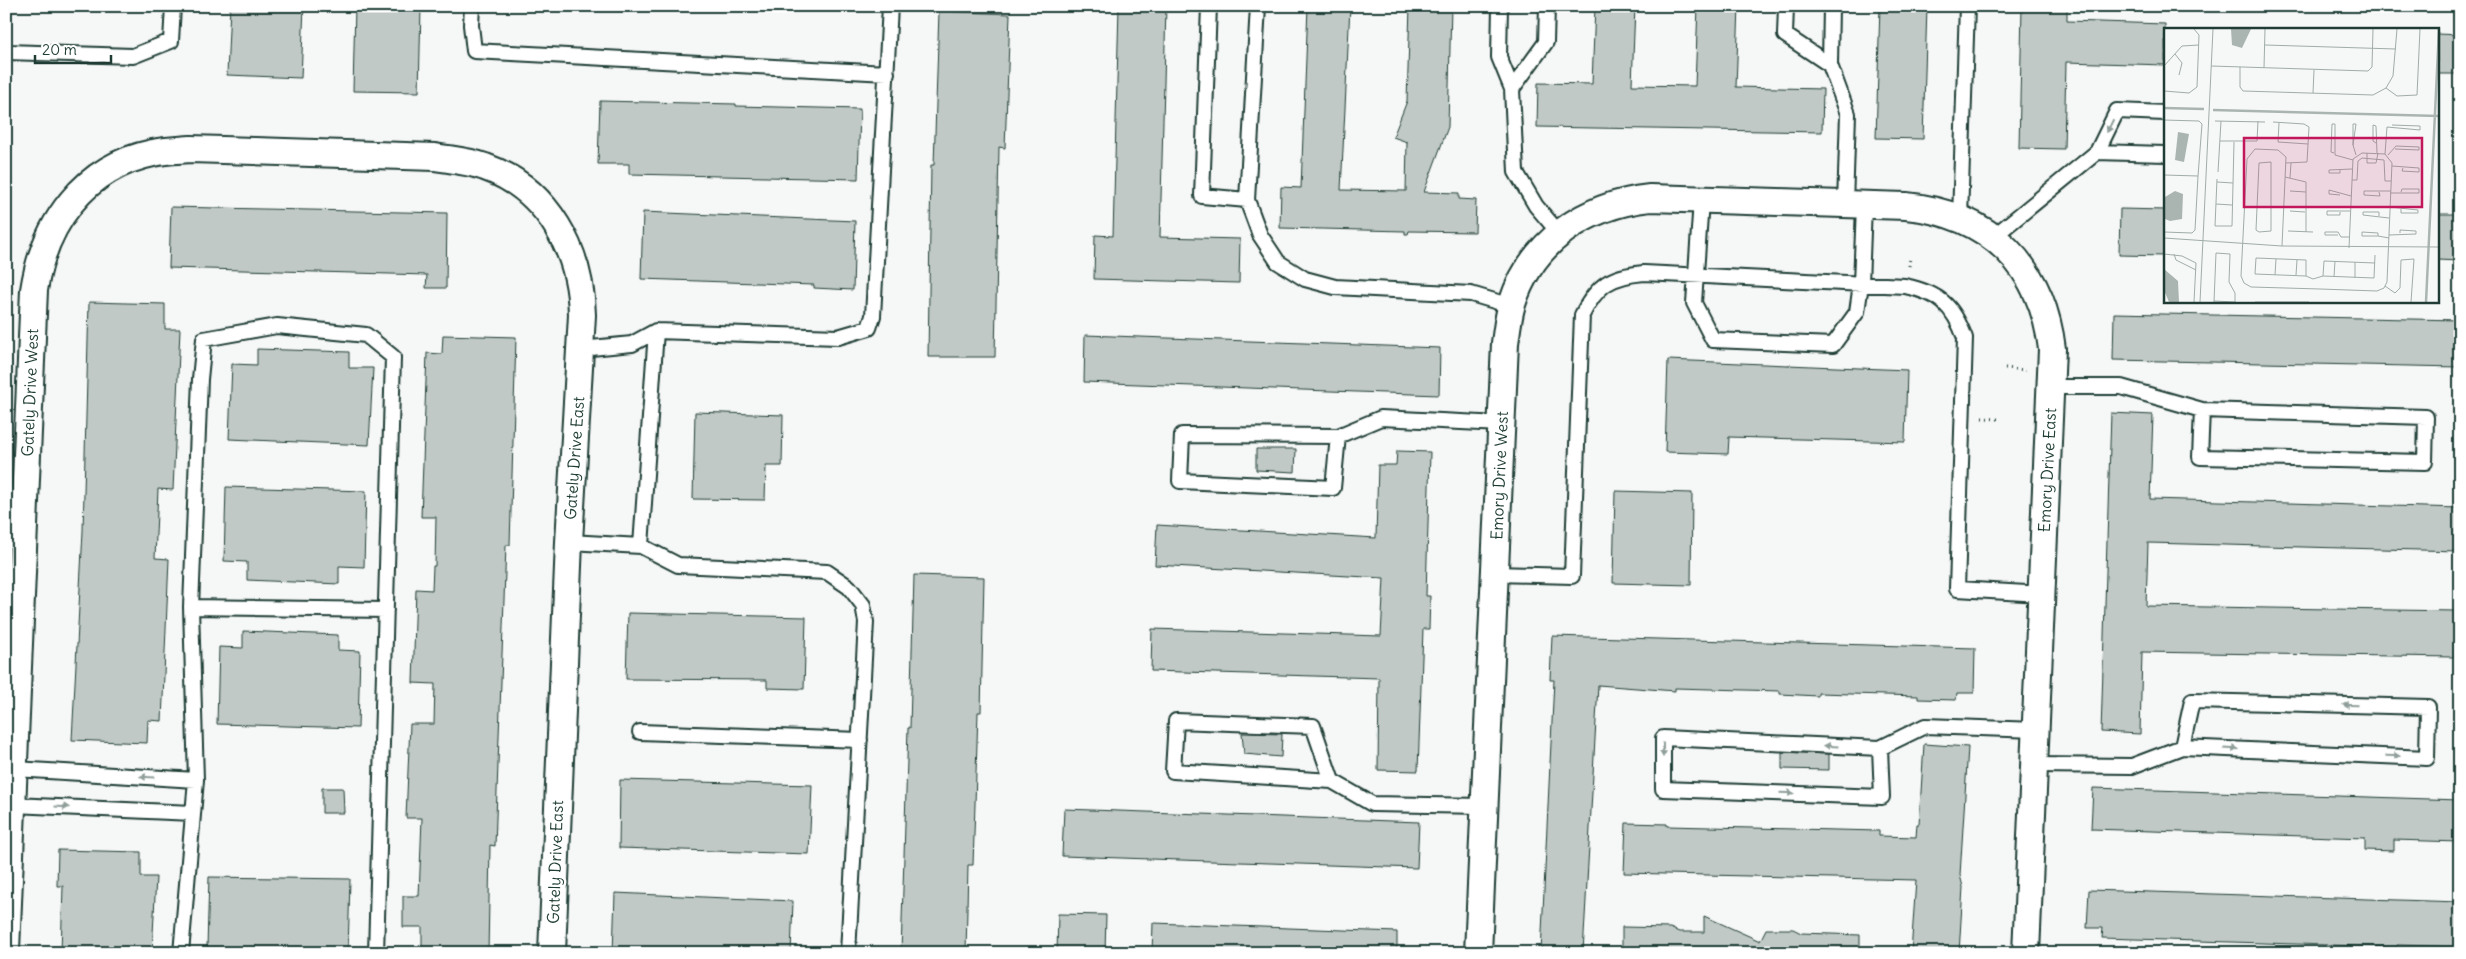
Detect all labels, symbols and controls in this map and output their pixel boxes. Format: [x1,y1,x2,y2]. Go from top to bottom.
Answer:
inset map [2164,28,2438,302]
scale bar [35,32,111,64]
text: 20 m [42,40,77,59]
one-way arrow [2106,119,2114,133]
street label: Gately Drive West [17,328,42,457]
street label: Gately Drive East [560,395,588,520]
street label: Emory Drive East [2034,407,2060,533]
street label: Emory Drive West [1486,410,1512,540]
one-way arrow [2342,701,2358,709]
one-way arrow [1659,742,1667,758]
one-way arrow [1823,742,1839,750]
one-way arrow [2223,746,2239,754]
one-way arrow [2385,753,2401,761]
one-way arrow [139,773,155,781]
one-way arrow [1779,790,1795,798]
street label: Gately Drive East [543,799,567,924]
one-way arrow [54,804,70,812]

